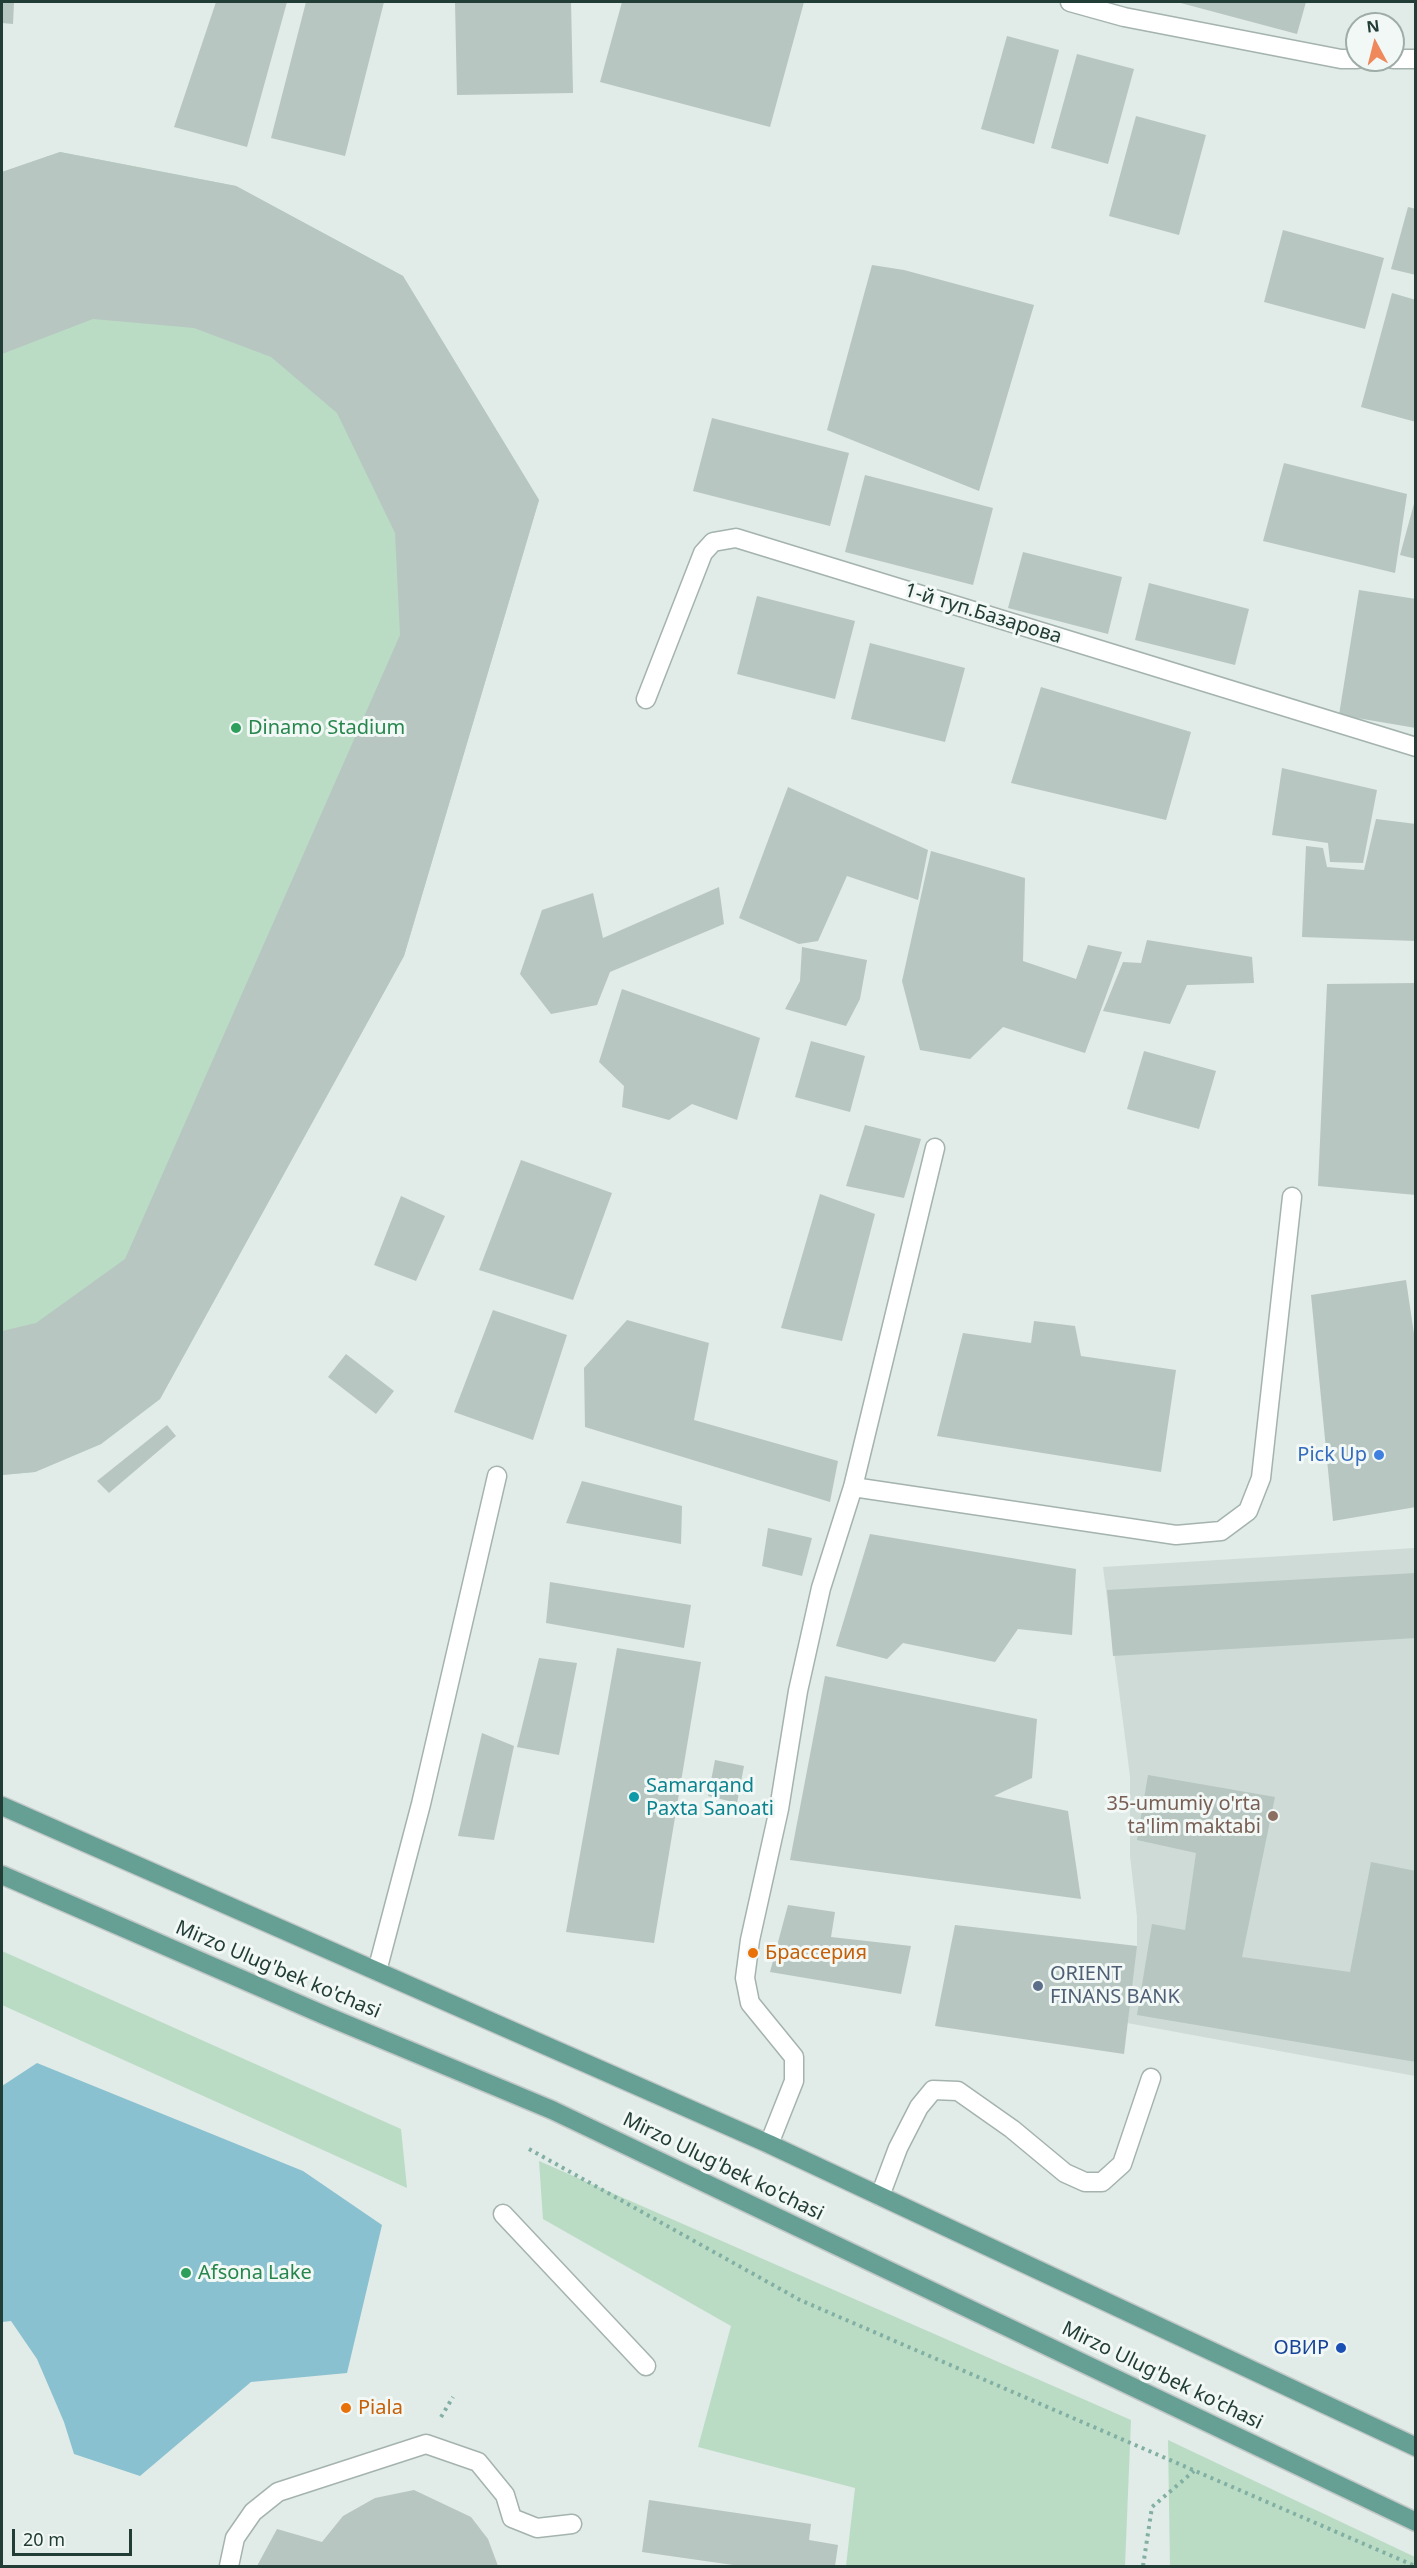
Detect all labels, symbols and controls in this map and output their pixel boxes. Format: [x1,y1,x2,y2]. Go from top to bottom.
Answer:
north arrow [1345,12,1405,72]
text: N [1365,14,1381,38]
street label: 1-й туп.Базарова [901,579,1065,649]
place label: Dinamo Stadium [248,716,405,740]
marker: Dinamo Stadium [229,721,243,735]
place label: Pick Up [1297,1443,1367,1467]
marker: Pick Up [1372,1448,1386,1462]
place label: Samarqand Paxta Sanoati [646,1774,774,1821]
marker: Samarqand Paxta Sanoati [627,1790,641,1804]
place label: 35-umumiy o'rta ta'lim maktabi [1107,1792,1261,1839]
marker: 35-umumiy o'rta ta'lim maktabi [1266,1809,1280,1823]
street label: Mirzo Ulug'bek ko'chasi [172,1916,384,2024]
place label: Брассерия [765,1941,867,1965]
marker: Брассерия [746,1946,760,1960]
place label: ORIENT FINANS BANK [1050,1962,1180,2009]
marker: ORIENT FINANS BANK [1031,1979,1045,1993]
street label: Mirzo Ulug'bek ko'chasi [619,2108,827,2226]
place label: Afsona Lake [198,2261,312,2285]
marker: Afsona Lake [179,2266,193,2280]
street label: Mirzo Ulug'bek ko'chasi [1058,2317,1266,2435]
place label: ОВИР [1274,2336,1329,2360]
marker: ОВИР [1334,2341,1348,2355]
place label: Piala [358,2396,403,2420]
marker: Piala [339,2401,353,2415]
scale bar [15,2517,135,2555]
text: 20 m [23,2527,65,2551]

